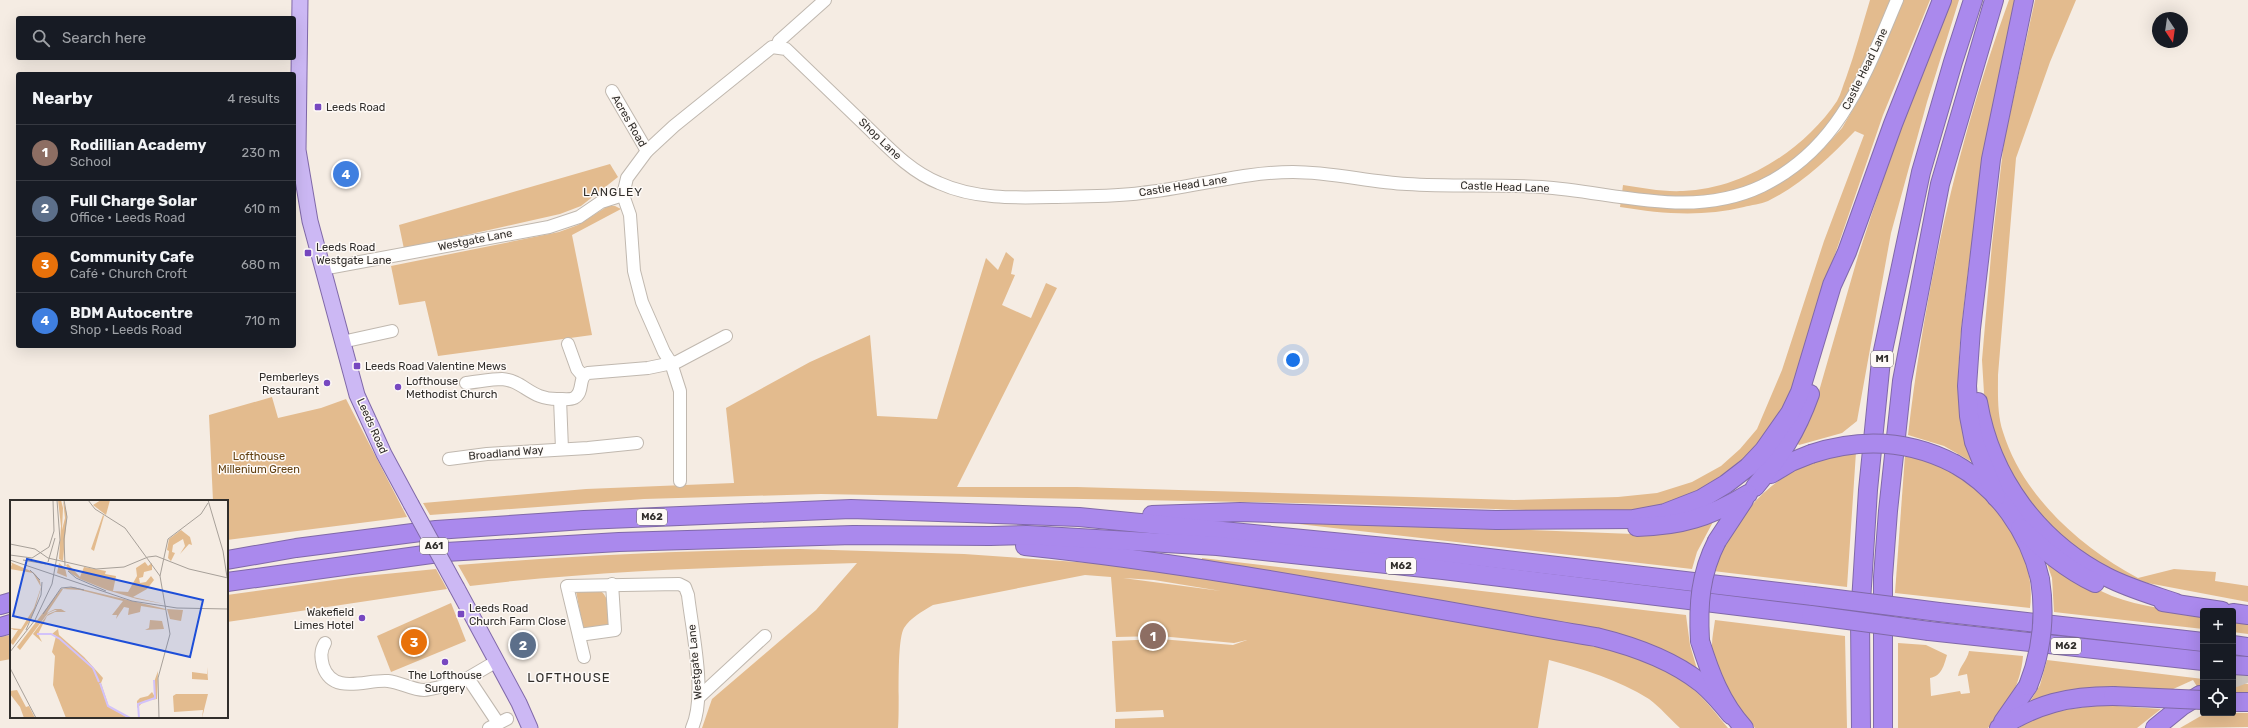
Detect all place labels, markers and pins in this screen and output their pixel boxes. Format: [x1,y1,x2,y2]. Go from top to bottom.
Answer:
place label: Leeds Road [326,101,385,114]
marker: Leeds Road [313,102,323,112]
pin: 4 [333,159,359,189]
place label: Leeds Road Westgate Lane [316,241,391,267]
marker: Leeds Road Westgate Lane [303,248,313,258]
place label: Leeds Road Valentine Mews [365,360,507,373]
marker: Leeds Road Valentine Mews [352,361,362,371]
place label: Pemberleys Restaurant [259,371,320,397]
place label: Lofthouse Methodist Church [406,375,497,401]
marker: Pemberleys Restaurant [322,378,332,388]
marker: Lofthouse Methodist Church [393,382,403,392]
place label: Leeds Road Church Farm Close [469,602,566,628]
place label: Wakefield Limes Hotel [294,606,354,632]
marker: Leeds Road Church Farm Close [456,609,466,619]
marker: Wakefield Limes Hotel [357,613,367,623]
pin: 1 [1140,621,1166,651]
pin: 3 [401,627,427,657]
pin: 2 [510,630,536,660]
marker: The Lofthouse Surgery [440,657,450,667]
place label: The Lofthouse Surgery [408,669,482,695]

